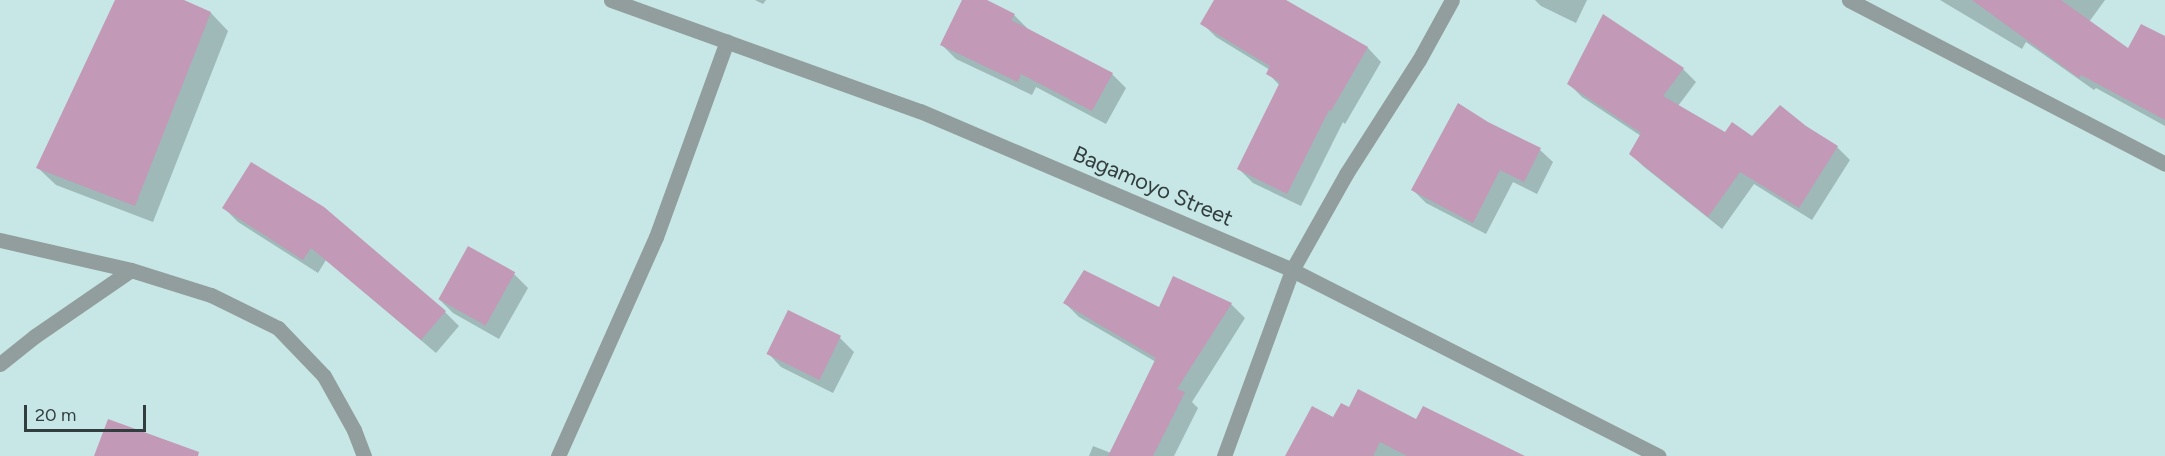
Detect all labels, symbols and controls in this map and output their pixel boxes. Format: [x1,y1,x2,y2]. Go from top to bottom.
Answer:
street label: Bagamoyo Street [1069,140,1237,232]
scale bar [27,393,148,431]
text: 20 m [35,404,76,426]

